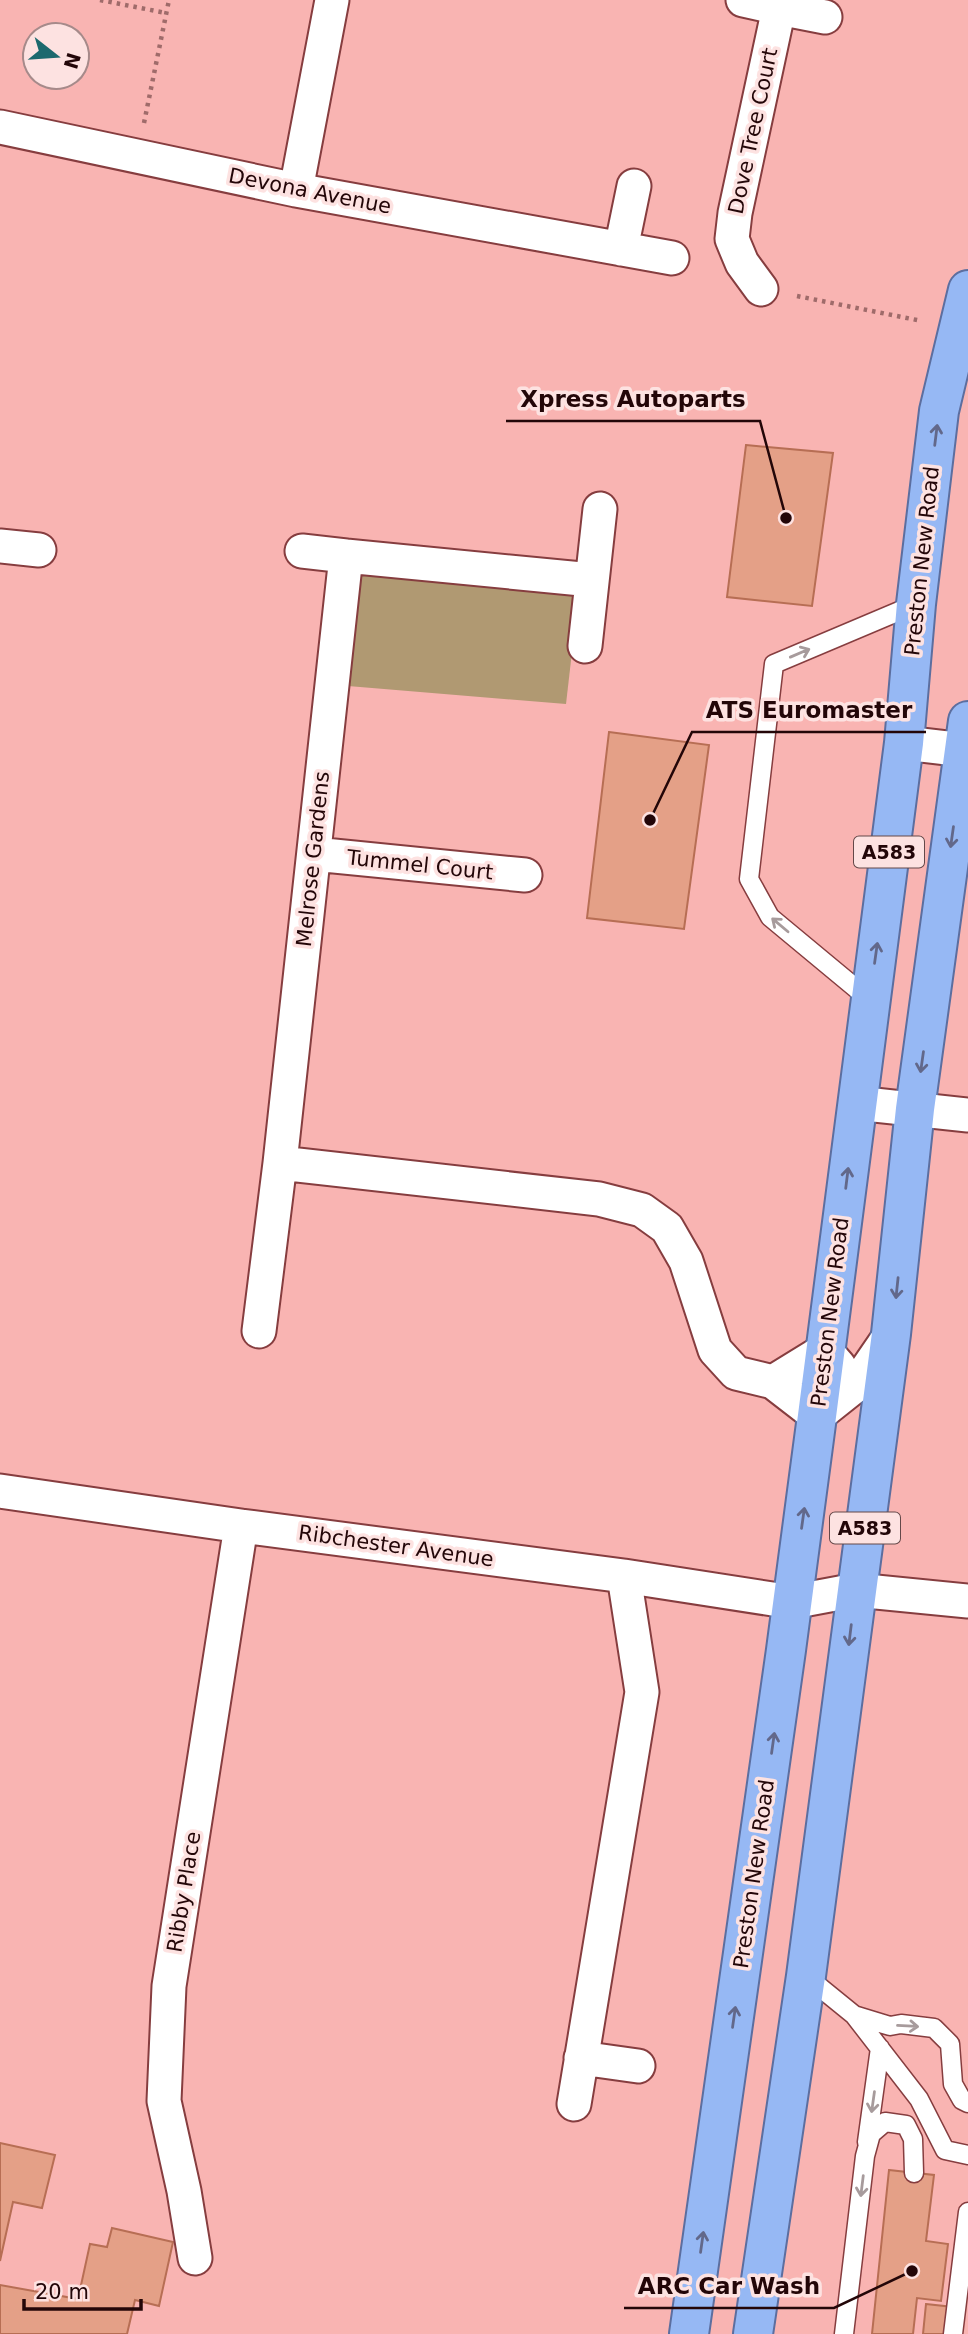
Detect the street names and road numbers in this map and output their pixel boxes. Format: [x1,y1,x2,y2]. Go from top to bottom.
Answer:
street label: Dove Tree Court [724,46,782,216]
street label: Devona Avenue [227,163,393,219]
street label: Preston New Road [900,465,944,657]
street label: Melrose Gardens [292,770,334,948]
road number: A583 [854,836,924,867]
street label: Tummel Court [345,845,494,885]
street label: Preston New Road [806,1216,854,1408]
road number: A583 [830,1512,900,1544]
street label: Ribchester Avenue [297,1520,495,1572]
street label: Preston New Road [729,1778,779,1970]
street label: Ribby Place [163,1830,205,1954]

